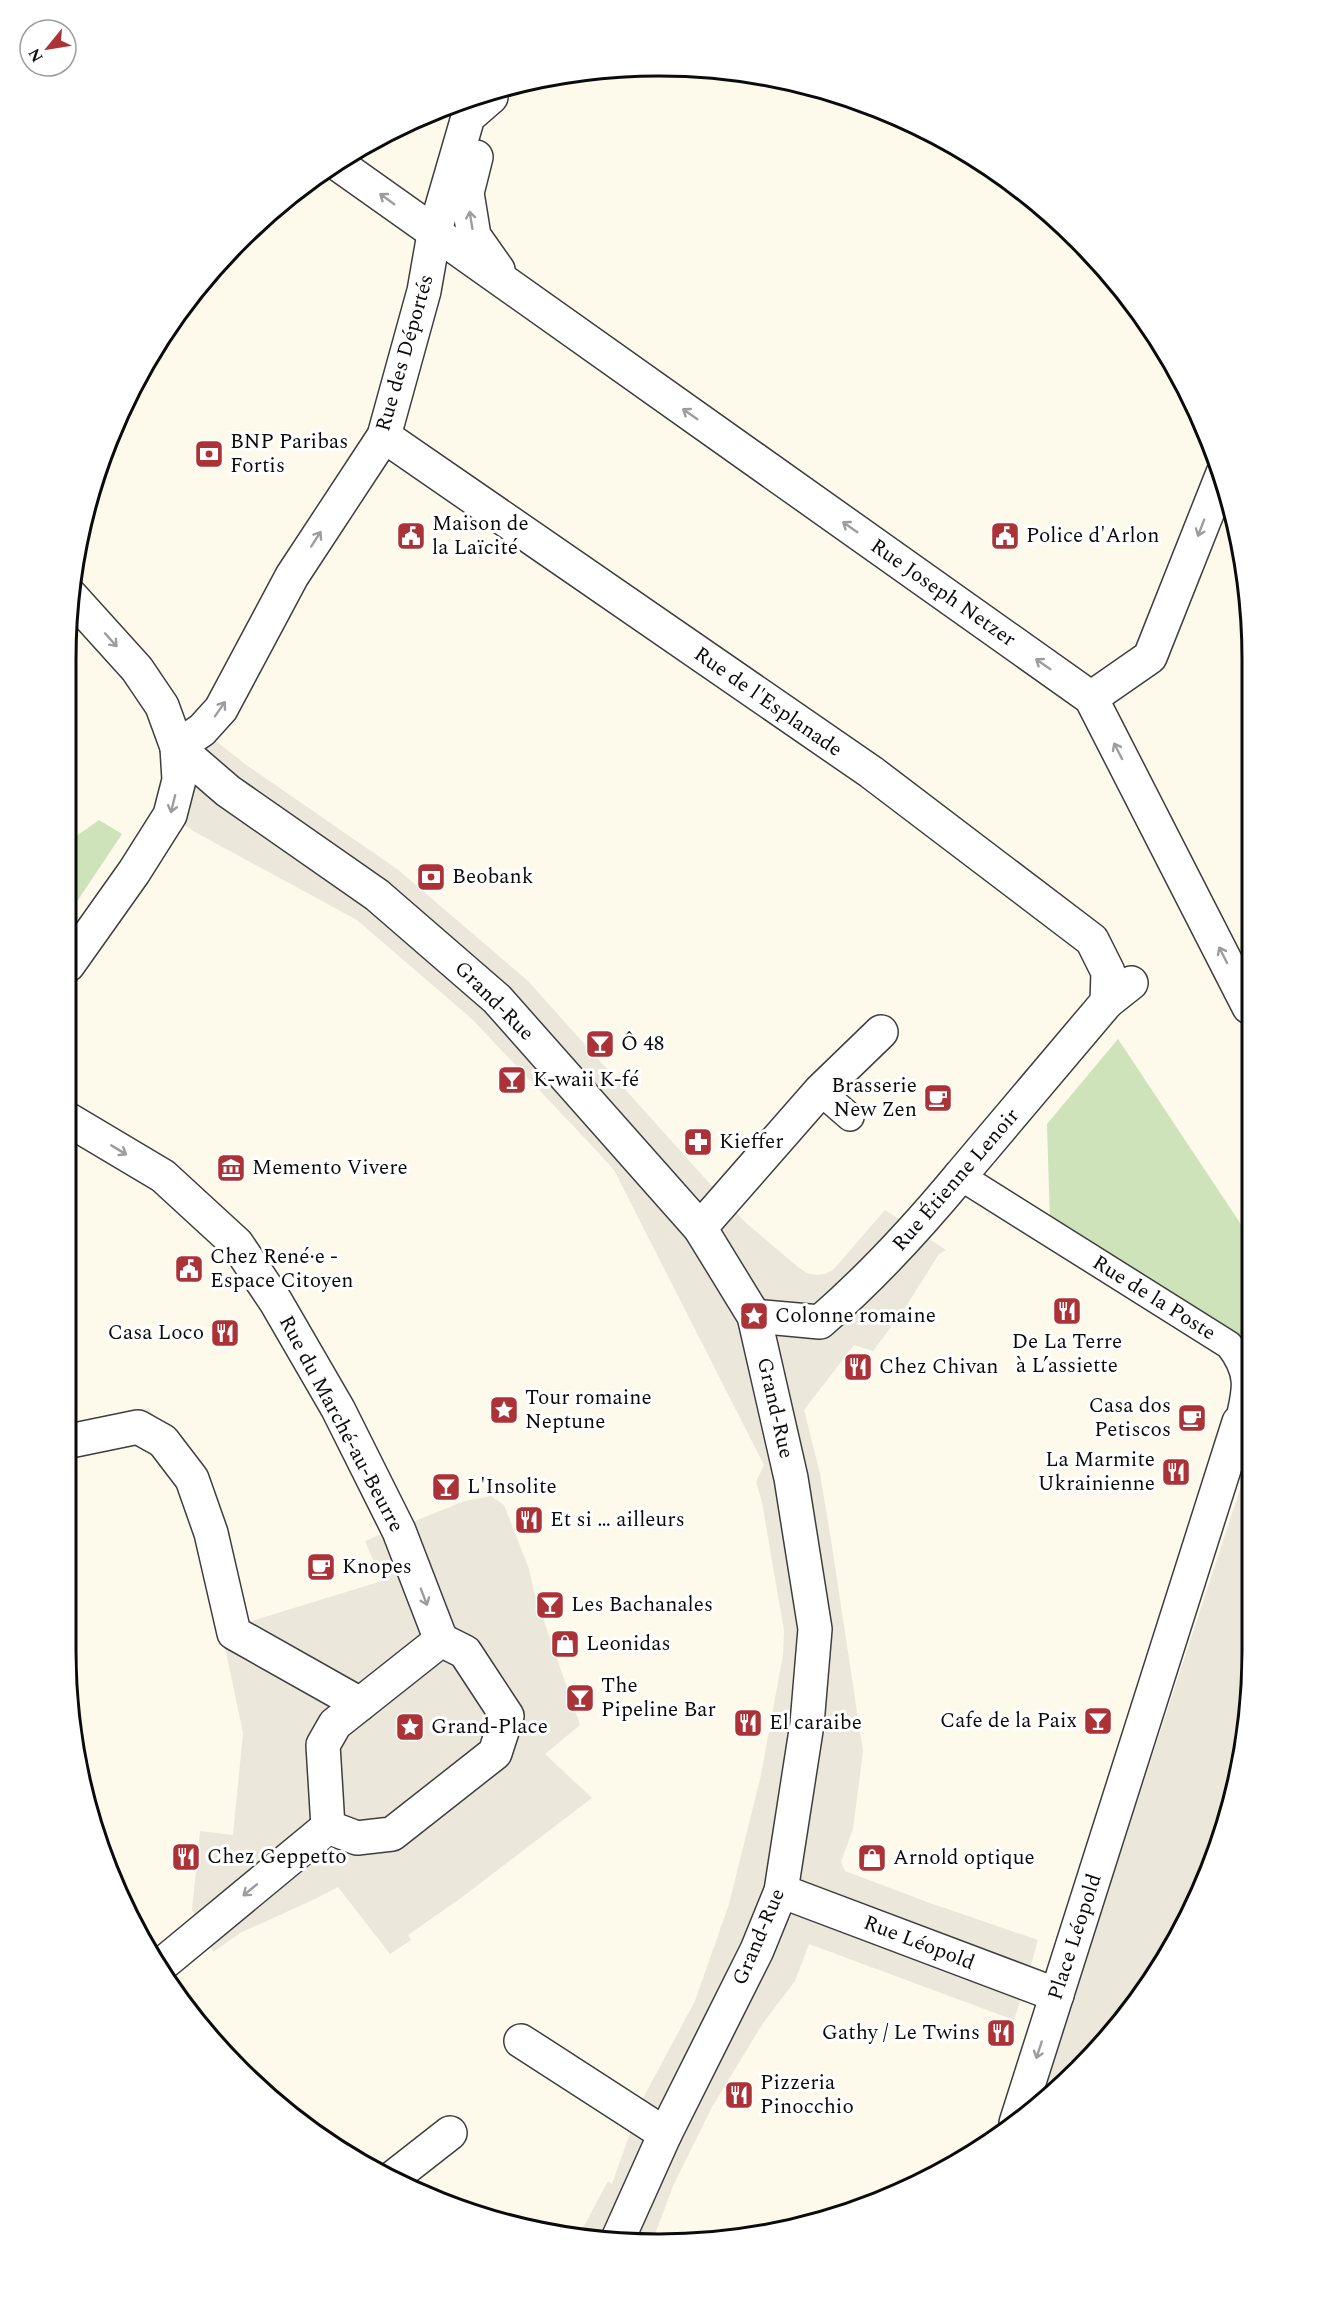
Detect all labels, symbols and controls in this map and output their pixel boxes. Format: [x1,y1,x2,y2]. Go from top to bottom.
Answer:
north arrow [18,18,78,78]
text: N [22,43,50,67]
one-way arrow [379,193,396,205]
one-way arrow [466,210,477,230]
street label: Rue des Déportés [367,271,443,435]
one-way arrow [683,408,699,420]
place label: BNP Paribas Fortis [230,426,348,482]
bank icon: BNP Paribas Fortis [193,438,225,470]
place label: Maison de la Laïcité [432,508,529,564]
one-way arrow [1195,518,1206,537]
public building icon: Maison de la Laïcité [395,520,427,552]
public building icon: Police d'Arlon [989,520,1021,552]
place label: Police d'Arlon [1026,520,1159,552]
one-way arrow [842,521,858,533]
one-way arrow [310,531,322,548]
street label: Rue Joseph Netzer [864,531,1022,655]
one-way arrow [104,632,118,647]
street label: Rue de l'Esplanade [687,639,849,765]
one-way arrow [1035,658,1051,670]
one-way arrow [214,701,226,717]
one-way arrow [1112,742,1123,760]
one-way arrow [166,795,178,814]
bank icon: Beobank [415,861,447,893]
place label: Beobank [452,861,534,893]
one-way arrow [1216,946,1228,964]
street label: Grand-Rue [446,953,542,1049]
bar icon: Ô 48 [584,1028,616,1060]
place label: Ô 48 [621,1028,664,1060]
bar icon: K-waii K-fé [496,1064,528,1096]
place label: K-waii K-fé [533,1064,639,1096]
place label: Brasserie New Zen [831,1070,917,1126]
cafe icon: Brasserie New Zen [922,1082,954,1114]
street label: Rue Étienne Lenoir [885,1101,1027,1259]
pharmacy icon: Kieffer [682,1126,714,1158]
place label: Kieffer [719,1126,784,1158]
one-way arrow [110,1144,127,1156]
museum icon: Memento Vivere [215,1152,247,1184]
place label: Memento Vivere [252,1152,408,1184]
place label: Chez René·e - Espace Citoyen [210,1241,354,1297]
street label: Rue de la Poste [1086,1247,1222,1349]
public building icon: Chez René·e - Espace Citoyen [173,1253,205,1285]
restaurant icon: De La Terre à L’assiette [1051,1295,1083,1327]
place icon: Colonne romaine [738,1300,770,1332]
place label: Colonne romaine [775,1300,936,1332]
street label: Rue du Marché-au-Beurre [270,1310,412,1538]
place label: Casa Loco [108,1317,204,1349]
restaurant icon: Casa Loco [209,1317,241,1349]
place label: De La Terre à L’assiette [1012,1326,1122,1382]
restaurant icon: Chez Chivan [842,1351,874,1383]
place label: Chez Chivan [879,1351,999,1383]
street label: Grand-Rue [748,1354,802,1462]
place label: Tour romaine Neptune [525,1382,652,1438]
place label: Casa dos Petiscos [1089,1390,1171,1446]
place icon: Tour romaine Neptune [488,1394,520,1426]
cafe icon: Casa dos Petiscos [1176,1402,1208,1434]
place label: La Marmite Ukrainienne [1038,1444,1155,1500]
restaurant icon: La Marmite Ukrainienne [1160,1456,1192,1488]
bar icon: L'Insolite [430,1471,462,1503]
place label: L'Insolite [467,1471,557,1503]
restaurant icon: Et si … ailleurs [513,1504,545,1536]
place label: Et si … ailleurs [550,1504,685,1536]
cafe icon: Knopes [305,1551,337,1583]
place label: Knopes [342,1551,412,1583]
one-way arrow [420,1587,431,1605]
bar icon: Les Bachanales [534,1589,566,1621]
place label: Les Bachanales [571,1589,713,1621]
shop icon: Leonidas [549,1628,581,1660]
place label: Leonidas [586,1628,671,1660]
place label: The Pipeline Bar [601,1670,716,1726]
bar icon: The Pipeline Bar [564,1682,596,1714]
place label: Cafe de la Paix [940,1705,1077,1737]
bar icon: Cafe de la Paix [1082,1705,1114,1737]
restaurant icon: El caraibe [732,1707,764,1739]
place label: El caraibe [769,1707,862,1739]
place icon: Grand-Place [394,1711,426,1743]
place label: Grand-Place [431,1711,548,1743]
restaurant icon: Chez Geppetto [170,1841,202,1873]
place label: Chez Geppetto [207,1841,347,1873]
shop icon: Arnold optique [856,1842,888,1874]
place label: Arnold optique [893,1842,1035,1874]
street label: Place Léopold [1039,1870,1111,2004]
one-way arrow [242,1884,258,1897]
street label: Grand-Rue [724,1884,794,1990]
street label: Rue Léopold [859,1907,979,1979]
place label: Gathy / Le Twins [822,2017,980,2049]
restaurant icon: Gathy / Le Twins [985,2017,1017,2049]
one-way arrow [1033,2040,1044,2059]
place label: Pizzeria Pinocchio [760,2067,854,2123]
restaurant icon: Pizzeria Pinocchio [723,2079,755,2111]

